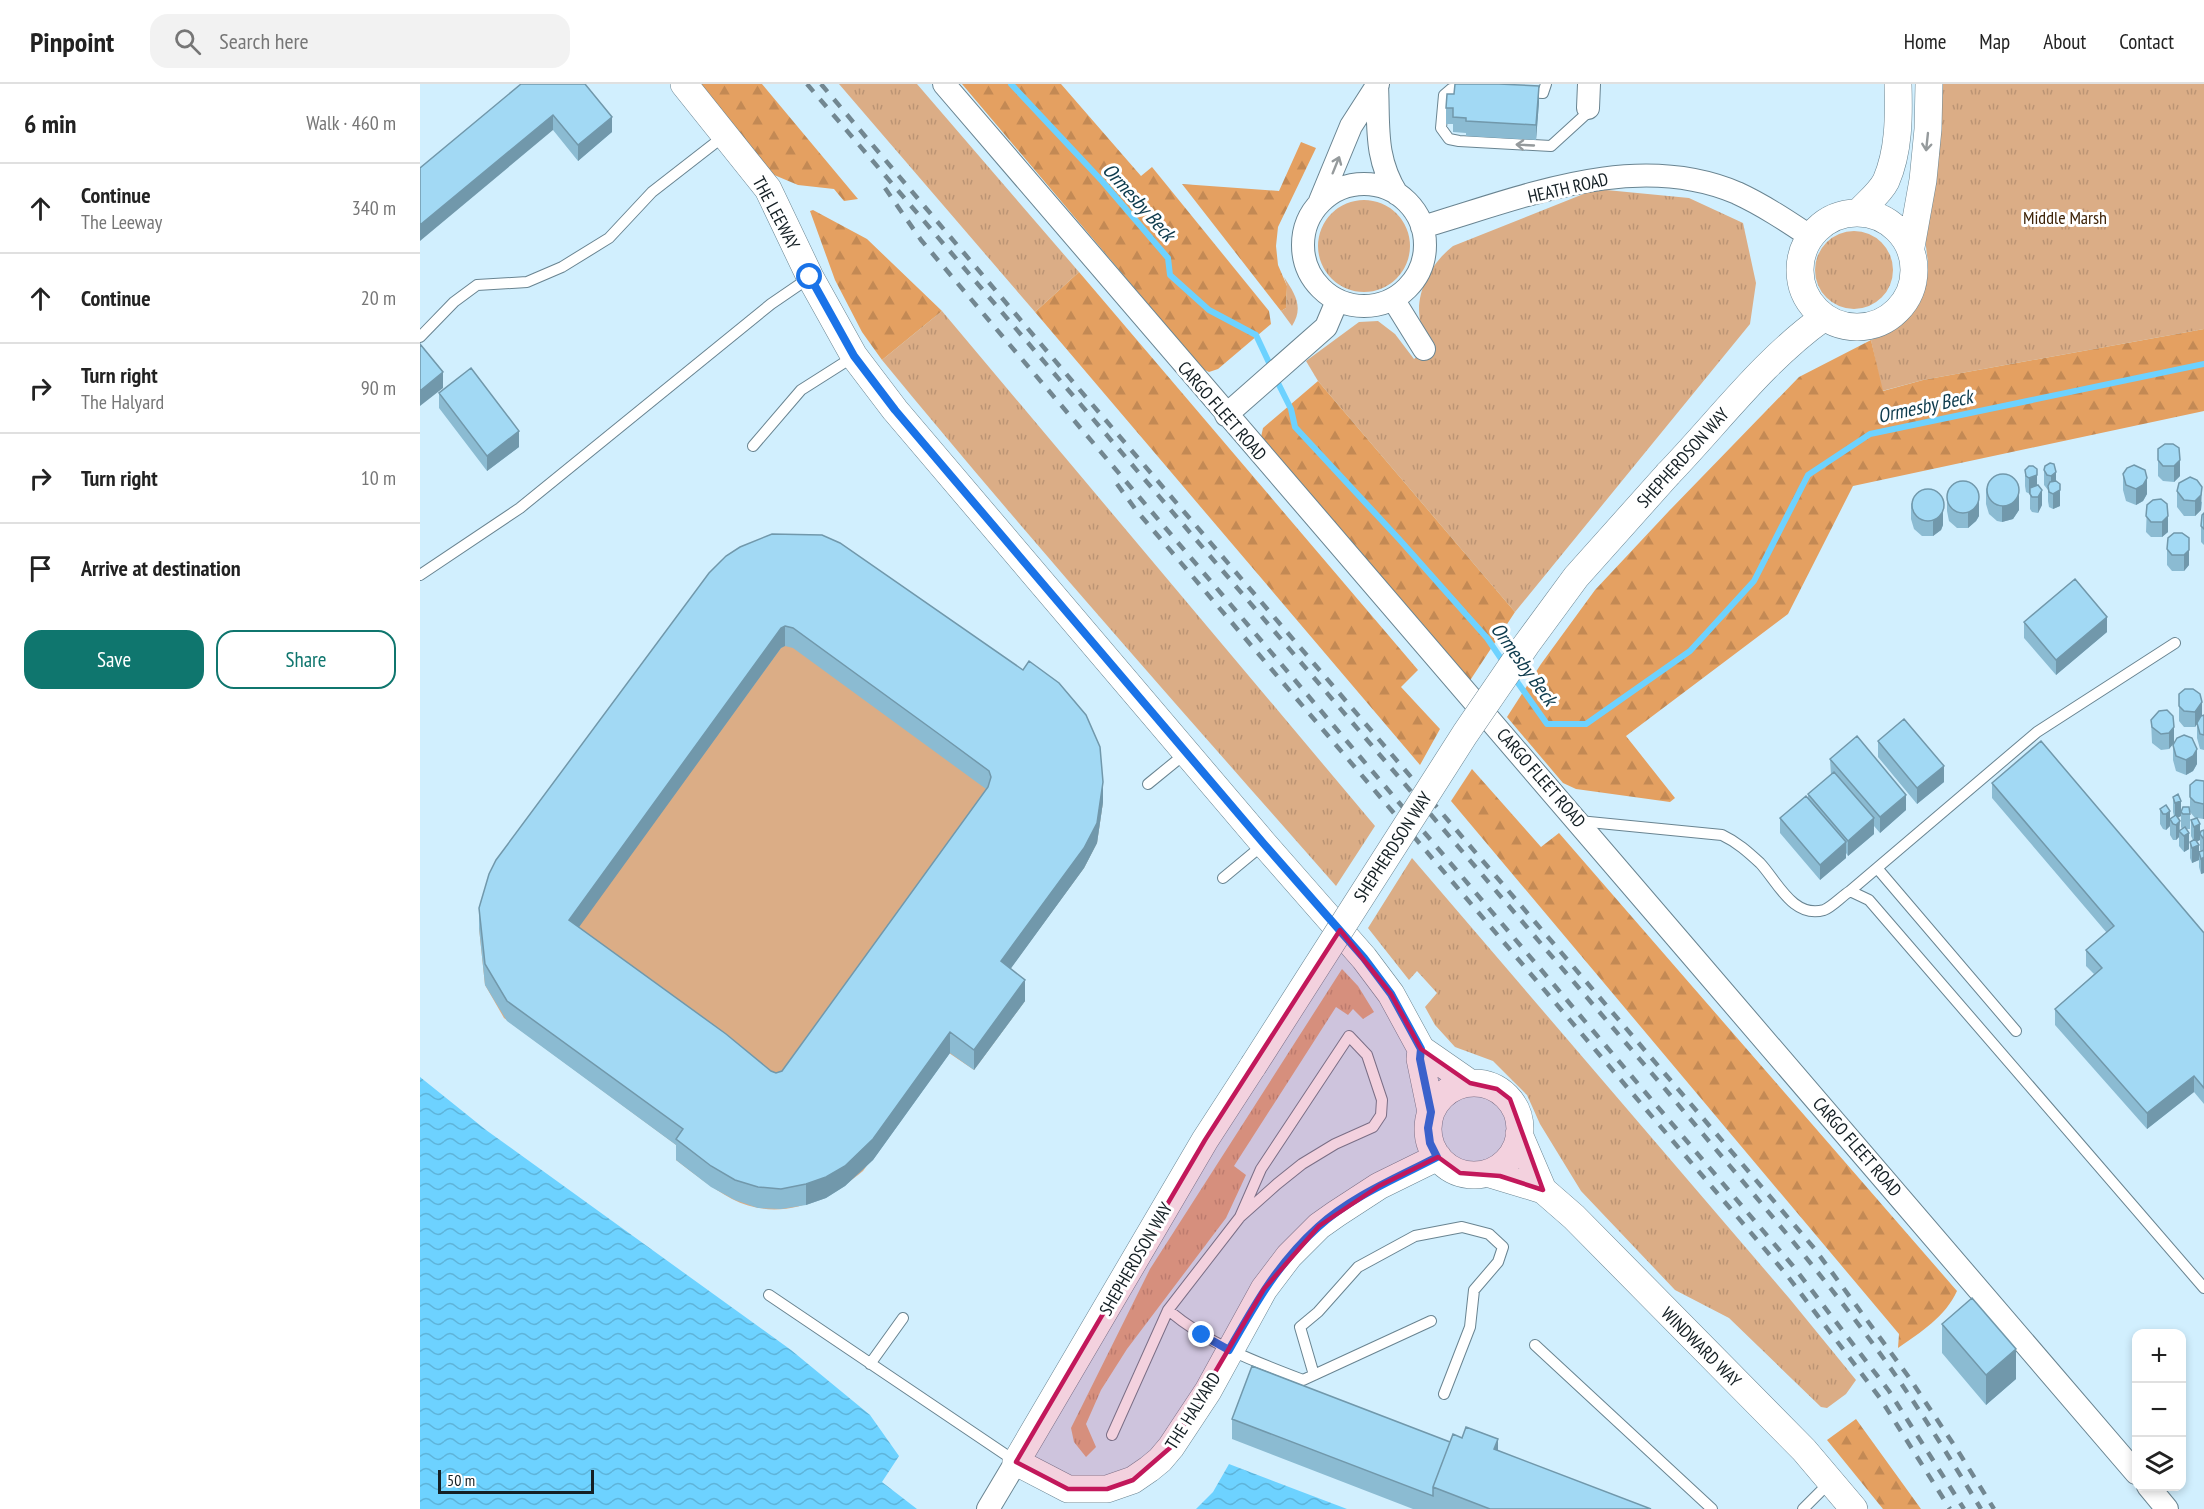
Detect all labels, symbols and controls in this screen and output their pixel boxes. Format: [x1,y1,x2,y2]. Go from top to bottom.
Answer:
search box [150,14,570,68]
text: Pinpoint [30,23,114,60]
icon: search [171,25,204,58]
text: Search here [219,27,309,55]
text: Home [1904,28,1946,55]
text: Map [1979,28,2010,55]
text: About [2043,28,2086,55]
text: Contact [2119,28,2174,55]
text: 6 min [24,107,77,140]
text: Walk · 460 m [306,110,396,136]
one-way arrow [1921,132,1932,152]
one-way arrow [1515,139,1535,150]
one-way arrow [1332,156,1343,174]
water label: Ormesby Beck [1097,157,1182,248]
street label: HEATH ROAD [1525,167,1610,208]
street label: THE LEEWAY [748,172,806,254]
text: Continue [81,181,151,209]
icon: ahead [24,192,57,225]
text: 340 m [352,195,396,221]
park label: Middle Marsh [2023,206,2107,229]
text: The Leeway [81,209,162,235]
route start [796,263,822,289]
icon: ahead [24,282,57,315]
text: Continue [81,284,151,312]
text: 20 m [361,285,396,311]
street label: CARGO FLEET ROAD [1173,356,1272,465]
text: Turn right [81,361,158,389]
icon: right [24,372,57,405]
text: 90 m [361,375,396,401]
water label: Ormesby Beck [1875,383,1977,429]
text: The Halyard [81,389,164,415]
street label: SHEPHERDSON WAY [1632,402,1734,512]
icon: right [24,462,57,495]
text: Turn right [81,464,158,492]
text: 10 m [361,465,396,491]
icon: arrive [24,552,57,585]
text: Arrive at destination [81,554,241,582]
water label: Ormesby Beck [1485,617,1564,713]
button: Save [24,630,204,689]
button: Share [216,630,396,689]
street label: CARGO FLEET ROAD [1492,723,1591,832]
street label: SHEPHERDSON WAY [1348,787,1437,906]
street label: CARGO FLEET ROAD [1808,1092,1907,1201]
street label: SHEPHERDSON WAY [1094,1197,1178,1319]
street label: WINDWARD WAY [1656,1302,1747,1392]
route end [1188,1321,1214,1347]
map controls [2132,1329,2186,1491]
button: + [2132,1329,2186,1383]
street label: THE HALYARD [1160,1368,1225,1454]
button: − [2132,1383,2186,1437]
button: layers [2132,1437,2186,1491]
scale bar [438,1467,594,1494]
text: 50 m [447,1470,475,1490]

